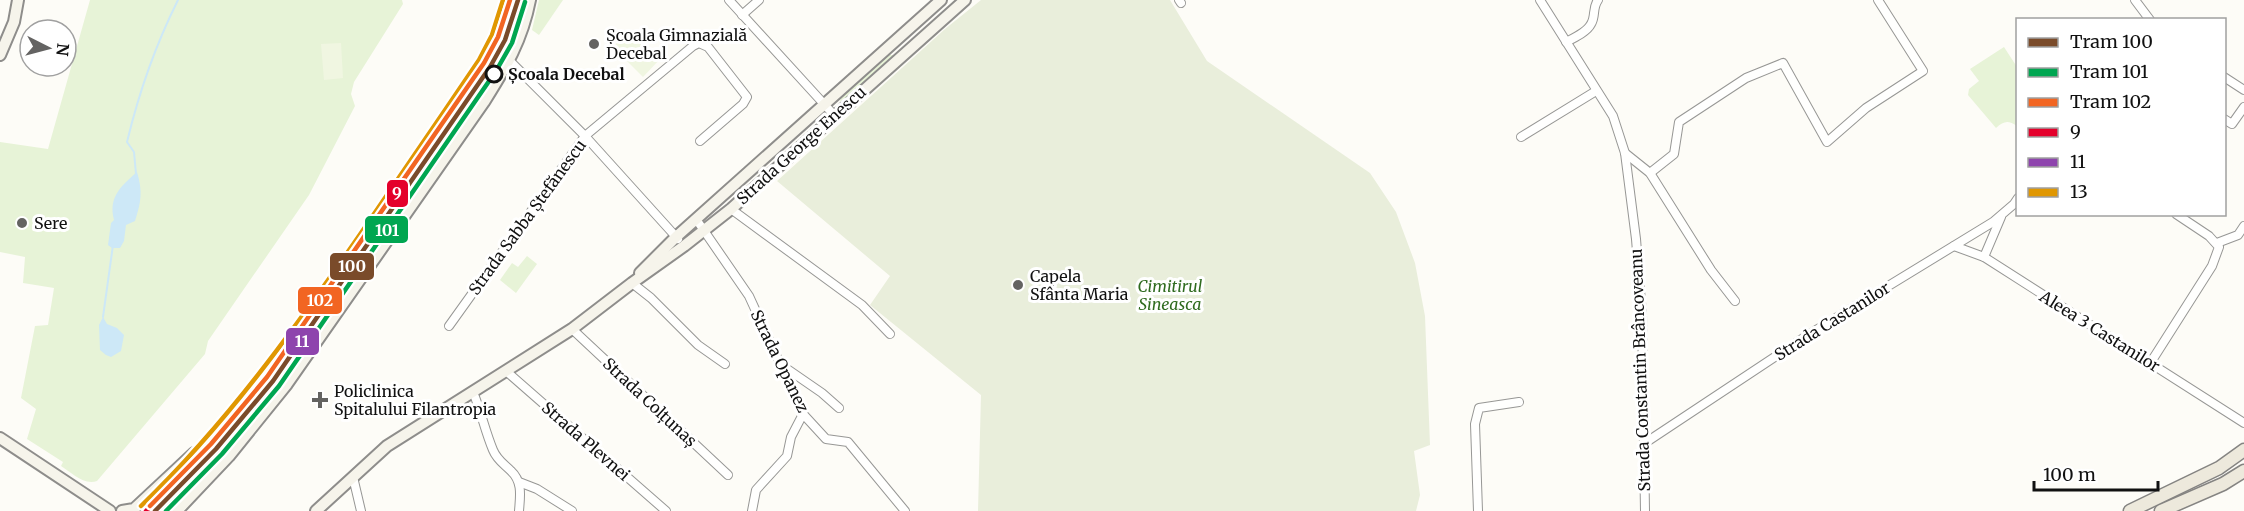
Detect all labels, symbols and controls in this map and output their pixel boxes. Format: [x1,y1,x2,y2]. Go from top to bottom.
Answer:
north arrow [18,18,78,78]
legend [2016,18,2226,216]
place label: Școala Gimnazială Decebal [606,25,747,63]
text: Tram 100 [2070,30,2153,53]
marker: Școala Gimnazială Decebal [587,37,601,51]
text: N [52,42,74,57]
text: Tram 101 [2070,60,2149,83]
place label: Școala Decebal [508,64,625,84]
marker: Școala Decebal [485,65,503,83]
street label: Strada George Enescu [732,82,870,208]
text: Tram 102 [2070,90,2151,113]
text: 9 [2070,120,2081,143]
street label: Strada Sabba Ștefănescu [464,135,591,299]
text: 11 [2070,150,2086,173]
line badge: 9 [386,179,409,208]
text: 13 [2070,180,2088,203]
text: 9 [392,183,402,203]
place label: Sere [34,213,67,233]
line badge: 101 [364,215,409,244]
marker: Sere [15,216,29,230]
text: 101 [375,220,400,240]
street label: Strada Constantin Brâncoveanu [1626,248,1654,492]
line badge: 100 [329,252,375,281]
text: 100 [338,256,366,276]
place label: Capela Sfânta Maria [1030,266,1129,304]
park label: Cimitirul Sineasca [1137,276,1203,314]
street label: Strada Castanilor [1770,277,1894,365]
marker: Capela Sfânta Maria [1011,278,1025,292]
street label: Aleea 3 Castanilor [2035,285,2164,376]
line badge: 102 [297,286,343,315]
text: 102 [307,290,333,310]
street label: Strada Opanez [747,306,814,416]
line badge: 11 [285,327,320,356]
text: 11 [295,331,310,351]
street label: Strada Colțunaș [598,353,701,451]
place label: Policlinica Spitalului Filantropia [334,381,497,419]
marker: Policlinica Spitalului Filantropia [311,391,329,409]
street label: Strada Plevnei [538,397,634,485]
scale bar [2034,454,2158,492]
text: 100 m [2043,463,2096,486]

